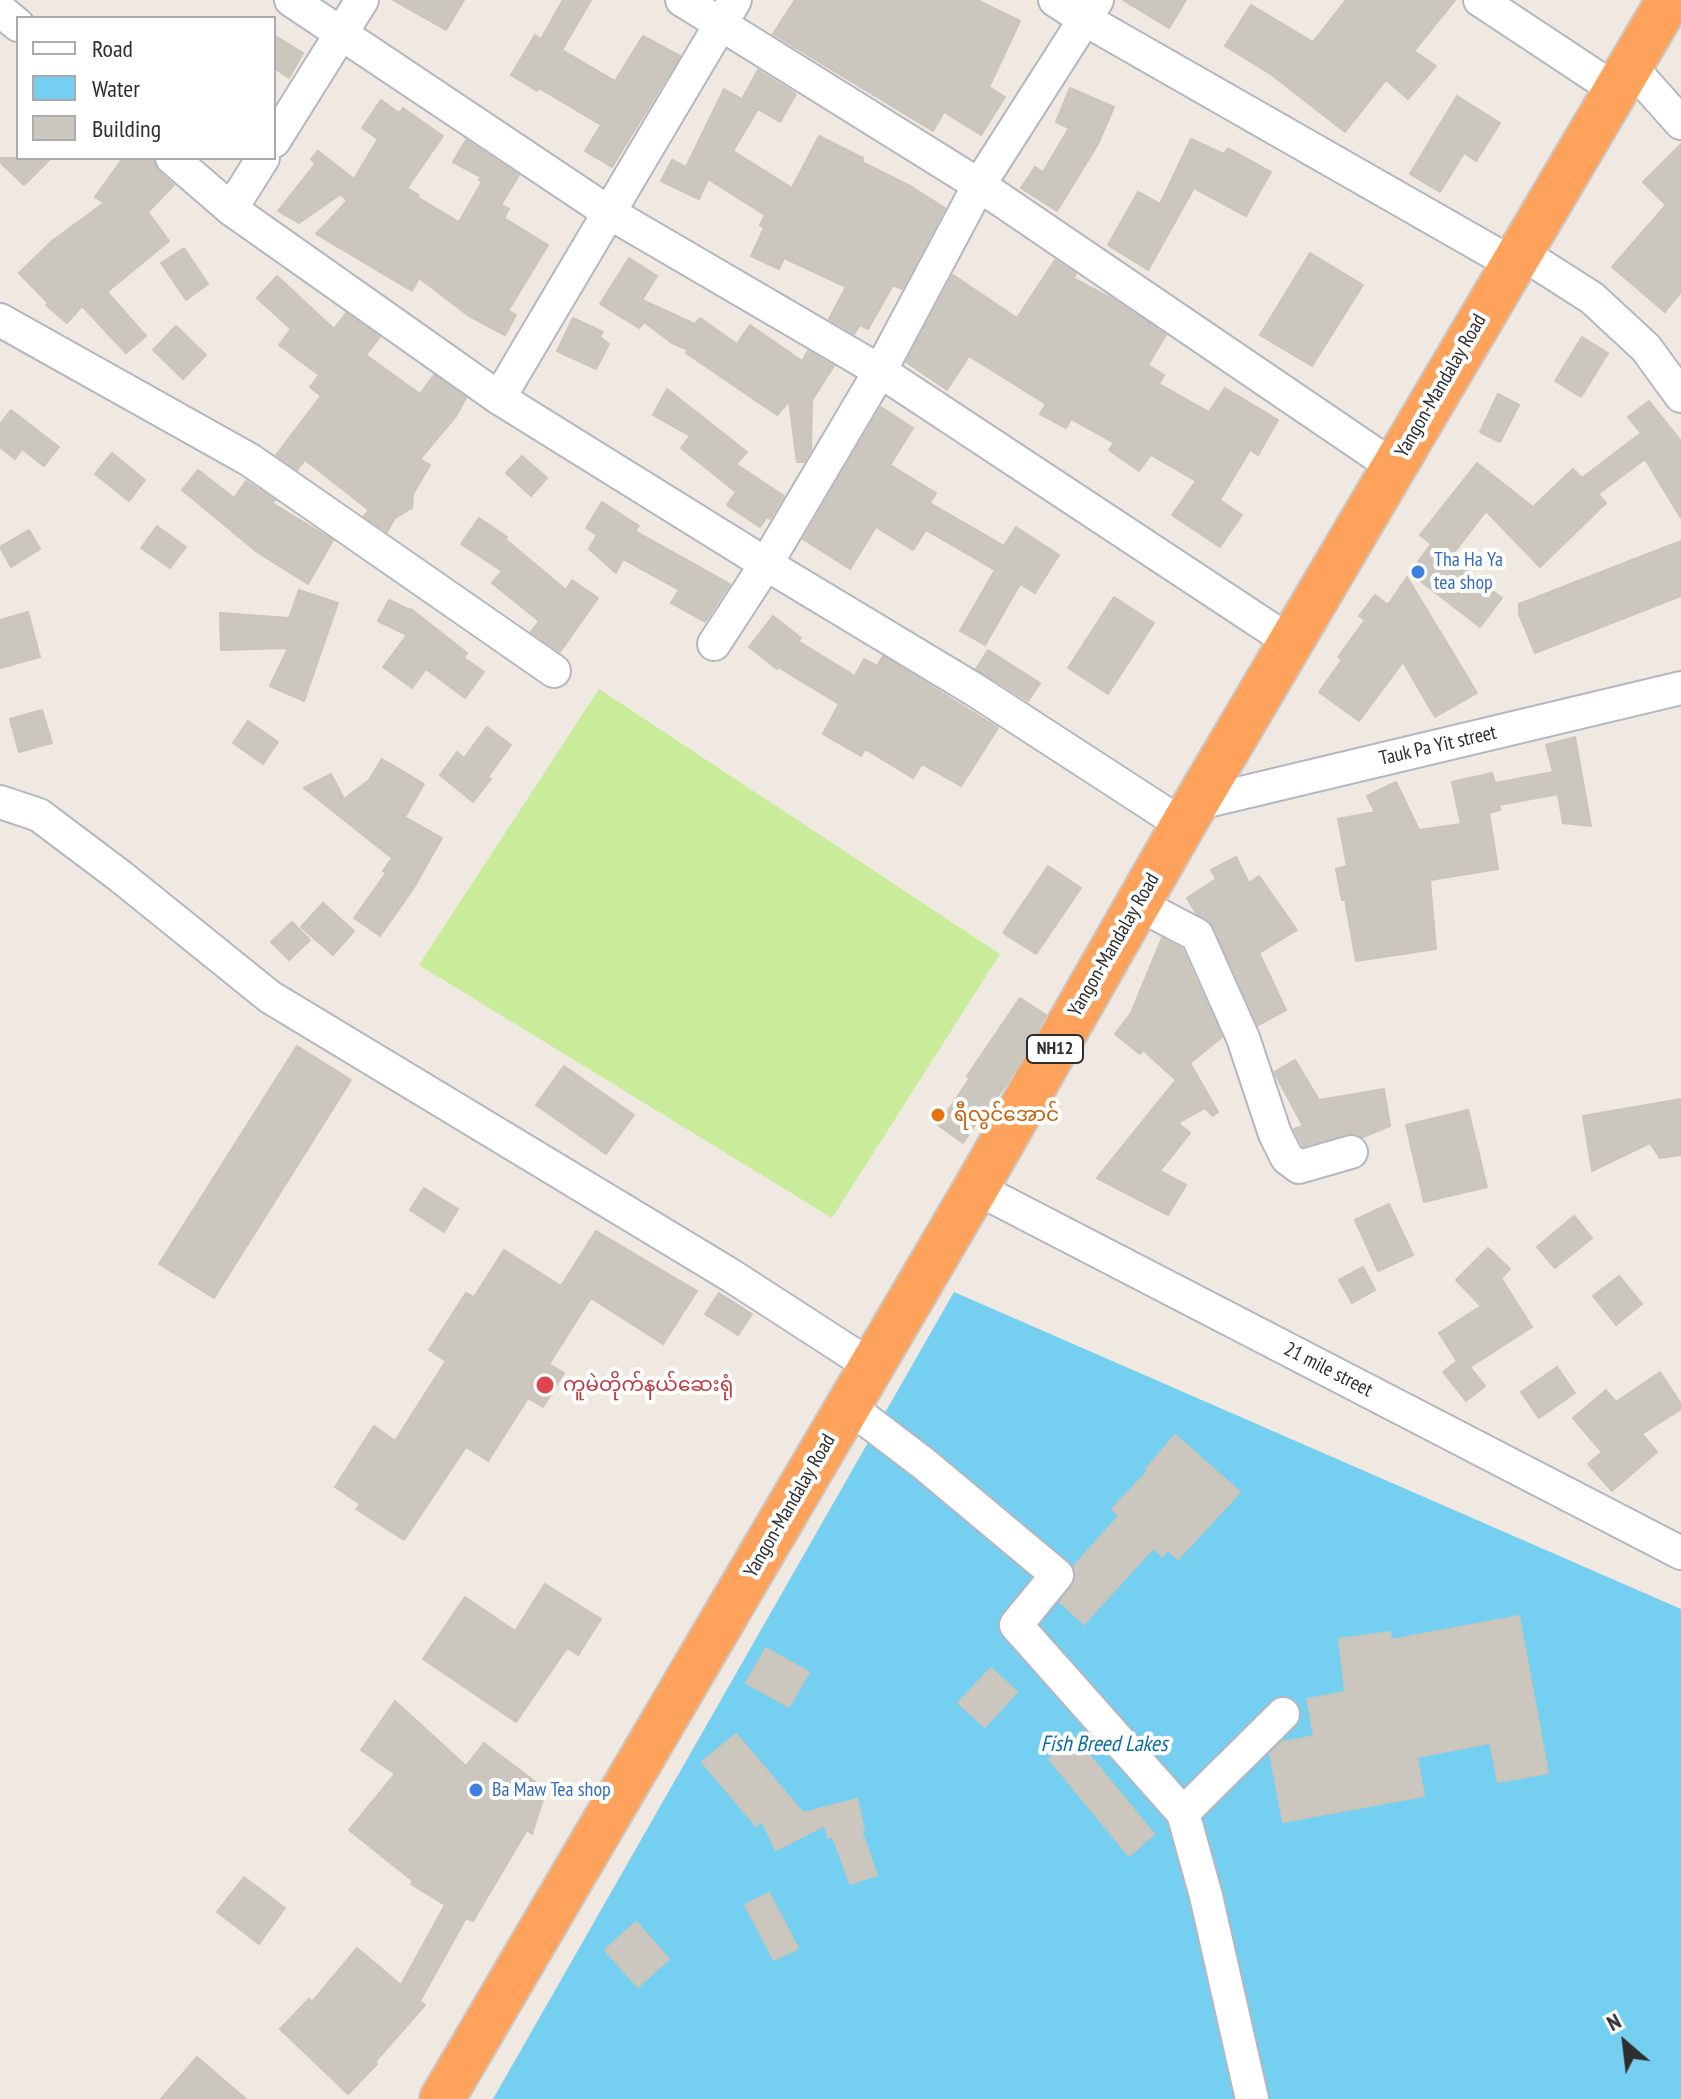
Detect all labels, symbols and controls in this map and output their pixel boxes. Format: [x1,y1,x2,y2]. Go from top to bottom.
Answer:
legend [16,16,276,160]
text: Road [92,33,133,64]
text: Water [92,73,140,104]
text: Building [92,113,161,144]
street label: Yangon-Mandalay Road [1390,310,1492,462]
place label: Tha Ha Ya tea shop [1434,548,1503,595]
marker: Tha Ha Ya tea shop [1409,563,1427,581]
street label: Tauk Pa Yit street [1377,721,1499,771]
street label: Yangon-Mandalay Road [1063,869,1165,1021]
road number: NH12 [1027,1035,1083,1063]
place label: ရီလွင်အောင် [954,1103,1059,1127]
marker: ရီလွင်အောင် [929,1106,947,1124]
street label: 21 mile street [1280,1337,1376,1403]
place label: ကူမဲတိုက်နယ်ဆေးရုံ [563,1373,733,1397]
marker: ကူမဲတိုက်နယ်ဆေးရုံ [534,1374,556,1396]
street label: Yangon-Mandalay Road [739,1430,841,1582]
water label: Fish Breed Lakes [1041,1732,1167,1758]
place label: Ba Maw Tea shop [492,1778,611,1802]
marker: Ba Maw Tea shop [467,1781,485,1799]
north arrow [1585,2003,1665,2083]
text: N [1602,2007,1626,2037]

